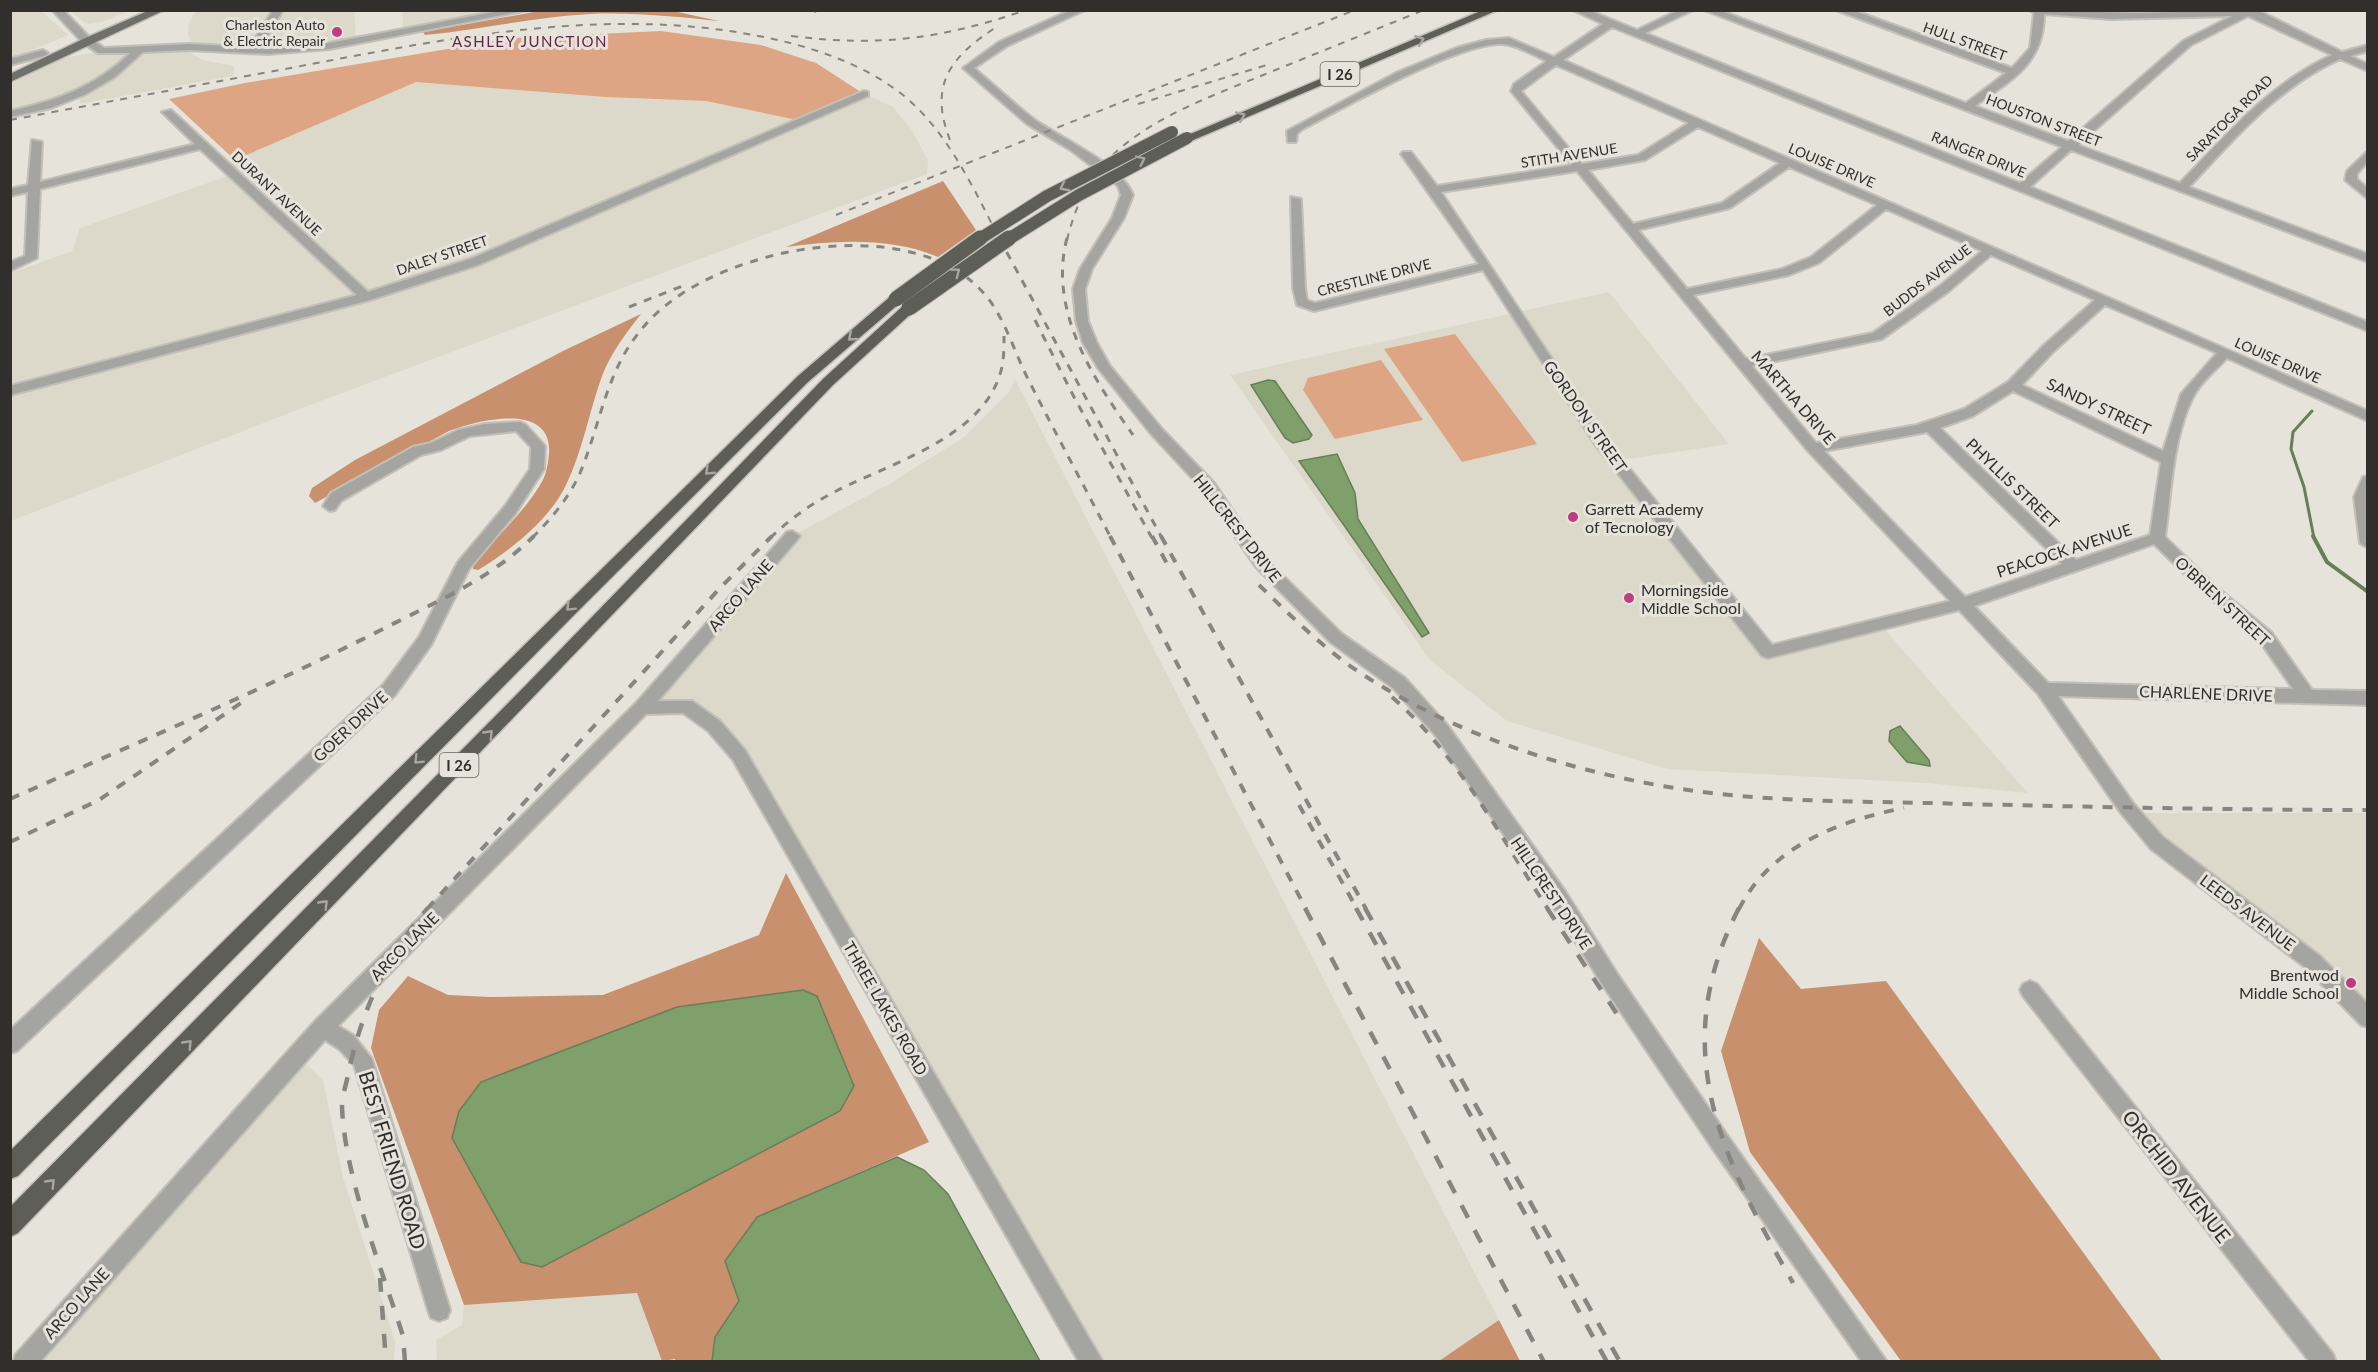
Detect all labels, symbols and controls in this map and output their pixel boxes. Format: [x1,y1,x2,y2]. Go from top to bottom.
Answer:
place label: Charleston Auto & Electric Repair [223,16,325,49]
street label: HULL STREET [1921,18,2010,64]
marker: Charleston Auto & Electric Repair [330,25,344,39]
district label: ASHLEY JUNCTION [452,32,608,50]
one-way arrow [1414,35,1425,47]
road number: I 26 [1320,62,1360,86]
street label: SARATOGA ROAD [2182,71,2276,165]
street label: HOUSTON STREET [1984,90,2105,150]
one-way arrow [1234,111,1245,123]
street label: RANGER DRIVE [1929,127,2029,181]
street label: STITH AVENUE [1520,139,1618,171]
street label: LOUISE DRIVE [1786,139,1878,191]
street label: DURANT AVENUE [229,147,325,239]
one-way arrow [1134,156,1145,168]
one-way arrow [1059,180,1070,191]
street label: DALEY STREET [394,231,491,279]
street label: BUDDS AVENUE [1880,240,1974,320]
street label: CRESTLINE DRIVE [1315,255,1433,299]
one-way arrow [950,269,961,280]
one-way arrow [848,330,858,341]
street label: LOUISE DRIVE [2232,333,2324,387]
street label: MARTHA DRIVE [1748,346,1840,448]
street label: GORDON STREET [1540,357,1632,476]
street label: SANDY STREET [2044,374,2155,439]
street label: PHYLLIS STREET [1963,434,2064,532]
one-way arrow [706,463,717,474]
street label: HILLCREST DRIVE [1190,471,1286,585]
place label: Garrett Academy of Tecnology [1585,499,1704,536]
marker: Garrett Academy of Tecnology [1566,510,1580,524]
street label: PEACOCK AVENUE [1994,519,2134,581]
street label: O'BRIEN STREET [2172,552,2275,650]
street label: ARCO LANE [704,555,776,635]
place label: Morningside Middle School [1641,580,1741,617]
marker: Morningside Middle School [1622,591,1636,605]
one-way arrow [567,600,578,611]
street label: CHARLENE DRIVE [2139,681,2273,705]
street label: GOER DRIVE [309,687,391,765]
one-way arrow [482,731,493,741]
one-way arrow [414,753,425,764]
road number: I 26 [440,753,478,777]
street label: HILLCREST DRIVE [1507,833,1597,953]
street label: LEEDS AVENUE [2197,870,2299,954]
one-way arrow [316,900,327,911]
street label: ARCO LANE [366,908,442,984]
street label: THREE LAKES ROAD [840,938,932,1078]
place label: Brentwod Middle School [2239,965,2339,1002]
marker: Brentwod Middle School [2344,976,2358,990]
one-way arrow [180,1040,191,1051]
street label: BEST FRIEND ROAD [354,1068,432,1252]
street label: ORCHID AVENUE [2118,1105,2236,1247]
one-way arrow [44,1180,55,1191]
street label: ARCO LANE [39,1264,113,1342]

